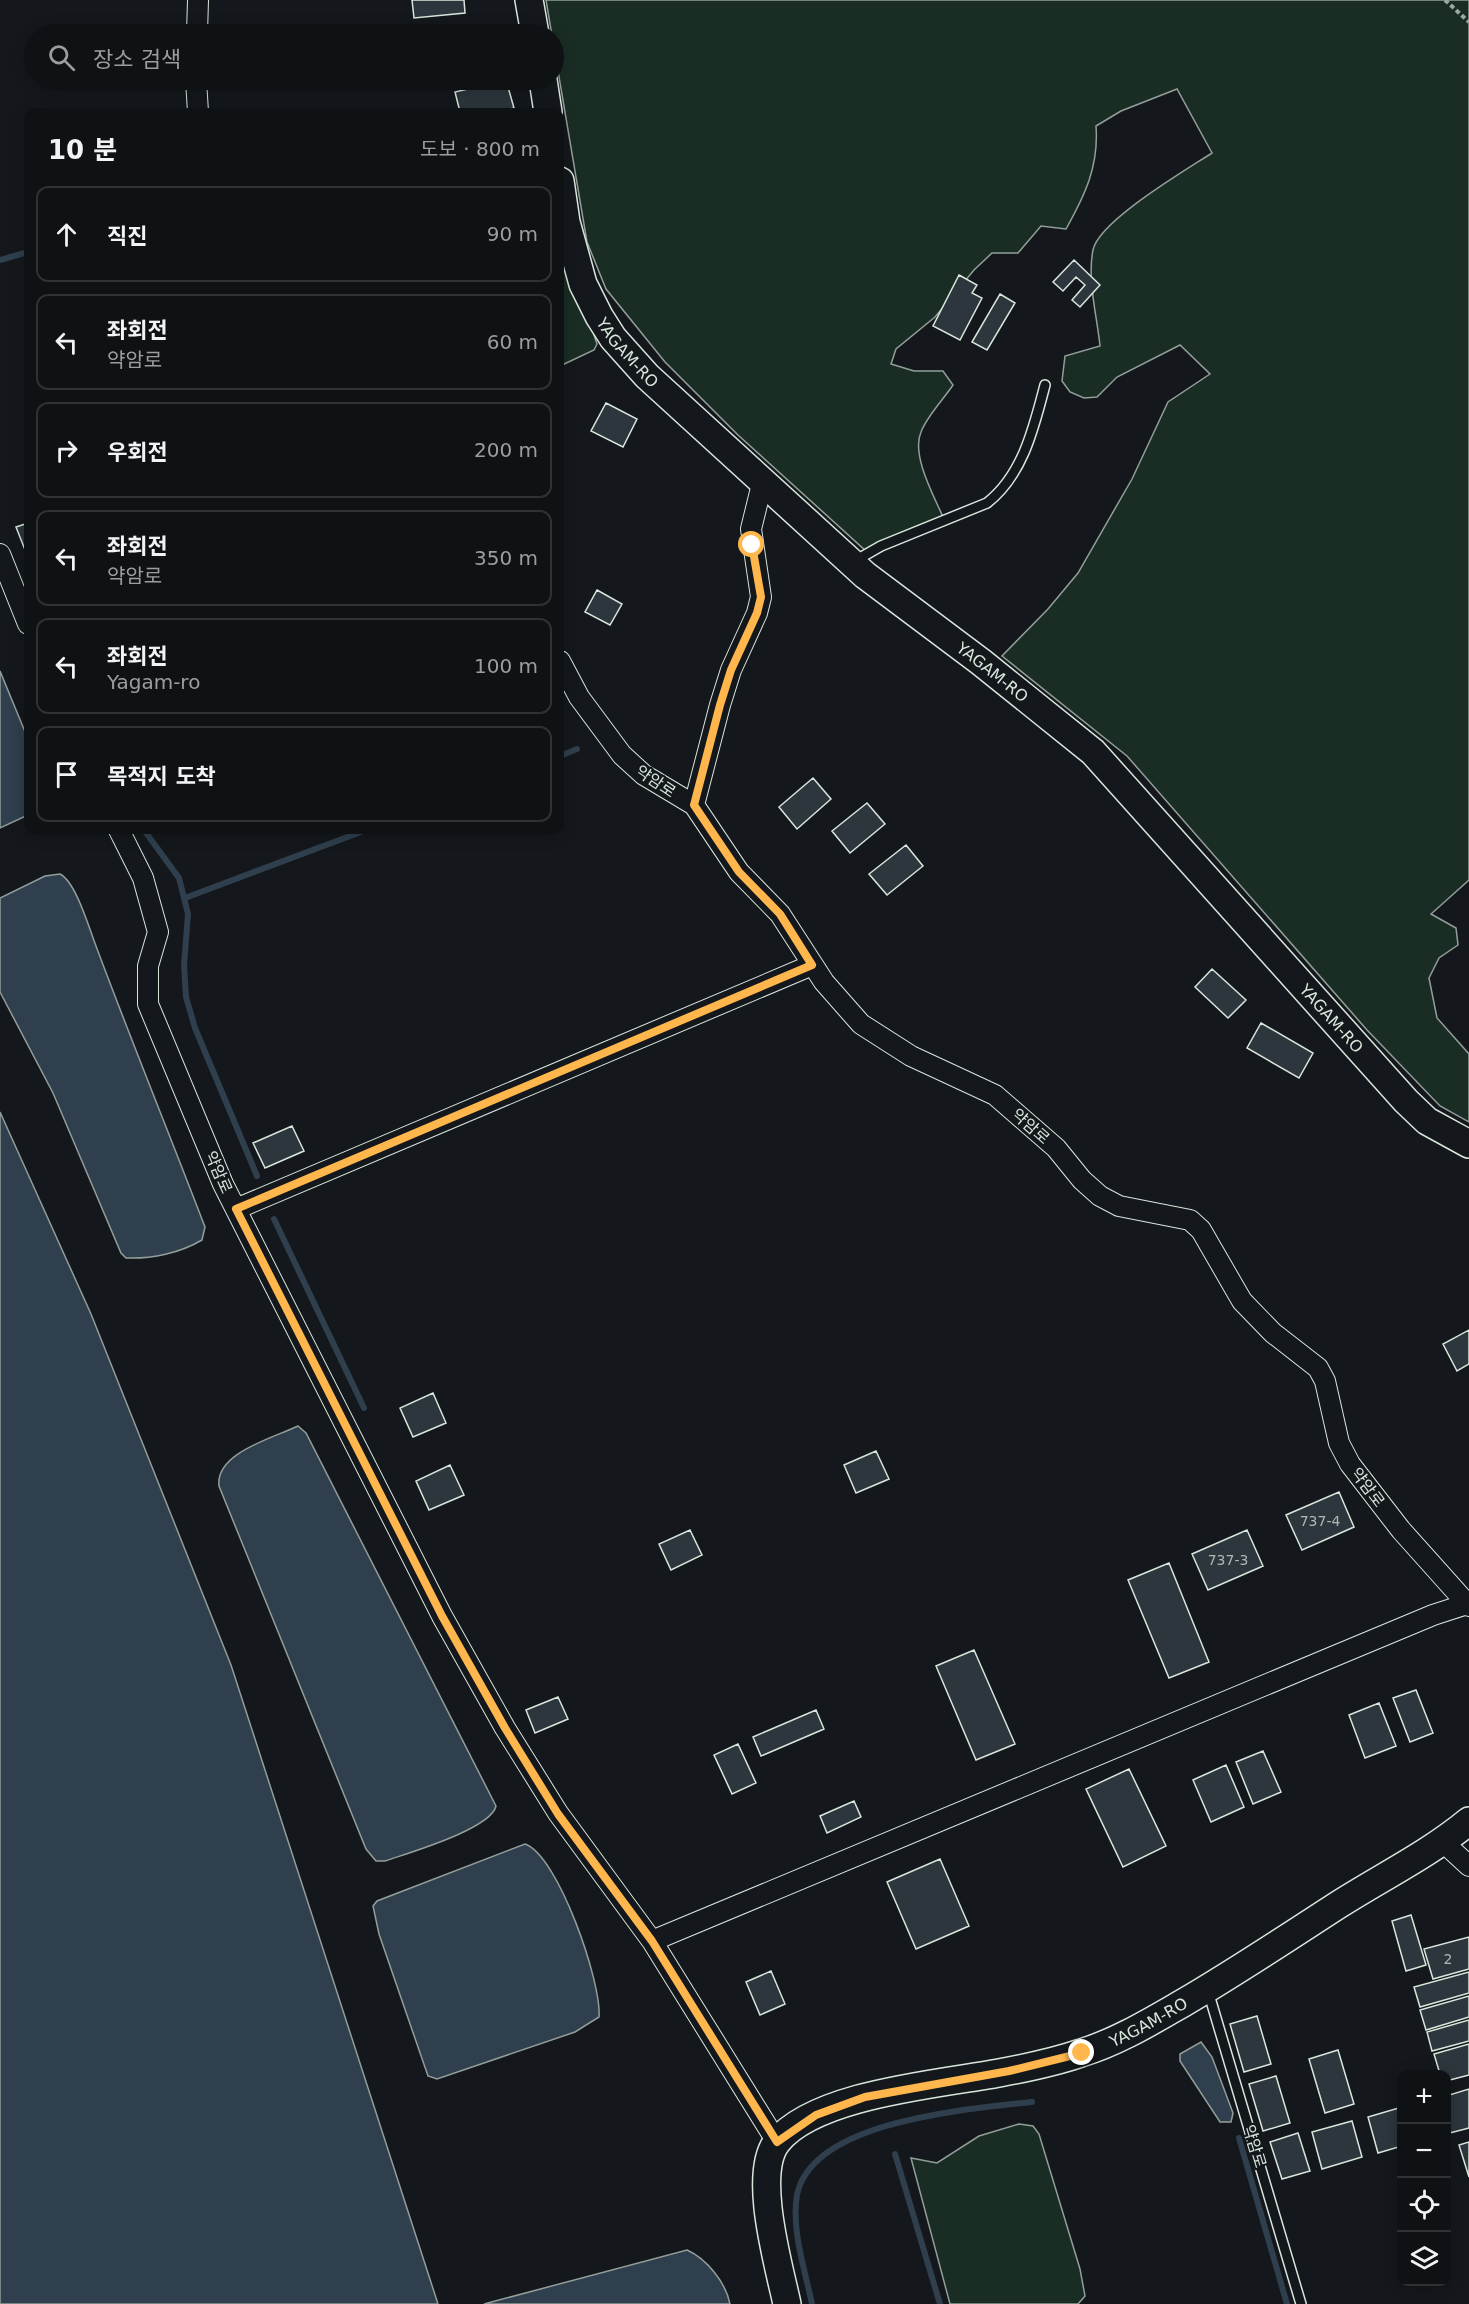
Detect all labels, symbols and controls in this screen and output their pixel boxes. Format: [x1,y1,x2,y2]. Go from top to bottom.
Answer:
search box [24,24,564,90]
icon: search [45,41,78,74]
text: 장소 검색 [93,47,181,72]
text: 10 분 [48,135,117,165]
text: 도보 · 800 m [420,137,540,161]
icon: ahead [50,218,83,251]
text: 90 m [487,222,538,246]
text: 직진 [107,224,147,249]
street label: YAGAM-RO [592,313,662,392]
text: 좌회전 [107,318,168,343]
icon: left [50,326,83,359]
text: 60 m [487,330,538,354]
text: 약암로 [107,348,162,372]
icon: right [50,434,83,467]
text: 200 m [474,438,538,462]
text: 우회전 [107,440,168,465]
route start [738,531,764,557]
text: 좌회전 [107,534,168,559]
icon: left [50,542,83,575]
text: 350 m [474,546,538,570]
text: 약암로 [107,564,162,588]
street label: YAGAM-RO [952,638,1032,706]
text: 좌회전 [107,644,168,669]
icon: left [50,650,83,683]
text: 100 m [474,654,538,678]
text: Yagam-ro [107,670,200,694]
icon: arrive [50,758,83,791]
street label: 약암로 [632,761,680,802]
text: 목적지 도착 [107,764,216,789]
street label: YAGAM-RO [1295,979,1367,1057]
street label: 약암로 [1008,1105,1054,1148]
street label: 약암로 [201,1148,236,1196]
street label: 약암로 [1347,1464,1389,1511]
house number: 737-4 [1300,1513,1340,1529]
house number: 737-3 [1208,1552,1248,1568]
house number: 2 [1444,1951,1452,1967]
street label: YAGAM-RO [1106,1994,1191,2052]
route end [1068,2039,1094,2065]
map controls [1397,2070,1451,2286]
button: + [1397,2070,1451,2124]
street label: 약암로 [1239,2122,1270,2170]
button: − [1397,2124,1451,2178]
button: locate [1397,2178,1451,2232]
button: layers [1397,2232,1451,2286]

